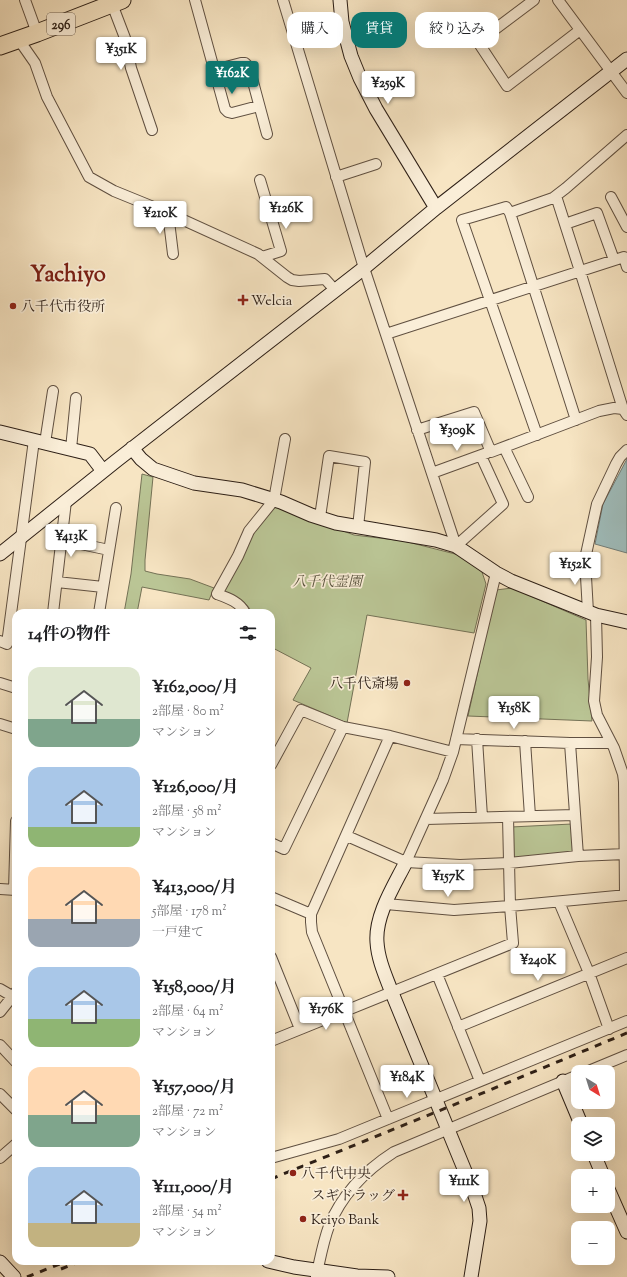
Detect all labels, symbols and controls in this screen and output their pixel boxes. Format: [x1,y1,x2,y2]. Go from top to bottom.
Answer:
chip: 購入 [287,12,343,48]
chip: 賃貸 [351,12,407,48]
chip: 絞り込み [415,12,499,48]
road number: 296 [47,13,75,35]
pin: ¥351K [93,37,149,71]
text: ¥351K [105,41,137,59]
pin: ¥162K [204,61,260,95]
text: ¥162K [215,65,249,83]
pin: ¥259K [360,71,416,105]
text: ¥259K [371,75,405,93]
pin: ¥126K [258,196,314,230]
text: ¥126K [269,200,303,218]
pin: ¥210K [132,201,188,235]
text: ¥210K [143,205,177,223]
district label: Yachiyo [30,260,106,292]
place label: Welcia [251,292,293,312]
marker: Welcia [238,295,248,305]
place label: 八千代市役所 [21,298,105,318]
marker: 八千代市役所 [8,301,18,311]
pin: ¥309K [429,418,485,452]
text: ¥309K [439,422,475,440]
pin: ¥413K [43,524,99,558]
text: ¥413K [54,528,88,546]
pin: ¥152K [547,552,603,586]
text: ¥152K [559,556,591,574]
park label: 八千代霊園 [292,573,364,593]
icon: filters [237,622,259,644]
text: 14件の物件 [28,623,110,647]
place label: 八千代斎場 [329,675,399,695]
text: ¥162,000/月 [152,676,239,700]
marker: 八千代斎場 [402,678,412,688]
icon: home [60,683,108,731]
pin: ¥158K [486,696,542,730]
text: ¥158K [497,700,531,718]
text: 2部屋 · 80 m² [152,703,224,721]
text: マンション [152,724,216,742]
text: ¥126,000/月 [152,776,239,800]
icon: home [60,783,108,831]
text: 2部屋 · 58 m² [152,803,222,821]
text: マンション [152,824,216,842]
pin: ¥157K [420,864,476,898]
text: ¥157K [431,868,465,886]
text: ¥413,000/月 [152,876,237,900]
icon: home [60,883,108,931]
text: 5部屋 · 178 m² [152,903,227,921]
text: 一戸建て [152,924,204,942]
pin: ¥240K [510,948,566,982]
text: ¥240K [519,952,557,970]
text: ¥158,000/月 [152,976,237,1000]
icon: home [60,983,108,1031]
pin: ¥176K [298,997,354,1031]
text: ¥176K [308,1001,344,1019]
text: 2部屋 · 64 m² [152,1003,224,1021]
text: マンション [152,1024,216,1042]
pin: ¥184K [379,1065,435,1099]
north arrow [571,1065,615,1109]
map controls [571,1065,615,1265]
text: ¥184K [389,1069,425,1087]
text: ¥157,000/月 [152,1076,236,1100]
icon: home [60,1083,108,1131]
text: 2部屋 · 72 m² [152,1103,223,1121]
button: layers [571,1117,615,1161]
text: マンション [152,1124,216,1142]
place label: 八千代中央 [301,1165,371,1185]
marker: 八千代中央 [288,1168,298,1178]
pin: ¥111K [436,1169,492,1203]
button: + [571,1169,615,1213]
text: ¥111K [448,1173,480,1191]
text: ¥111,000/月 [152,1176,234,1200]
icon: home [60,1183,108,1231]
place label: スギドラッグ [311,1187,395,1207]
marker: スギドラッグ [398,1190,408,1200]
text: 2部屋 · 54 m² [152,1203,222,1221]
place label: Keiyo Bank [311,1211,380,1231]
marker: Keiyo Bank [298,1214,308,1224]
button: − [571,1221,615,1265]
text: マンション [152,1224,216,1242]

